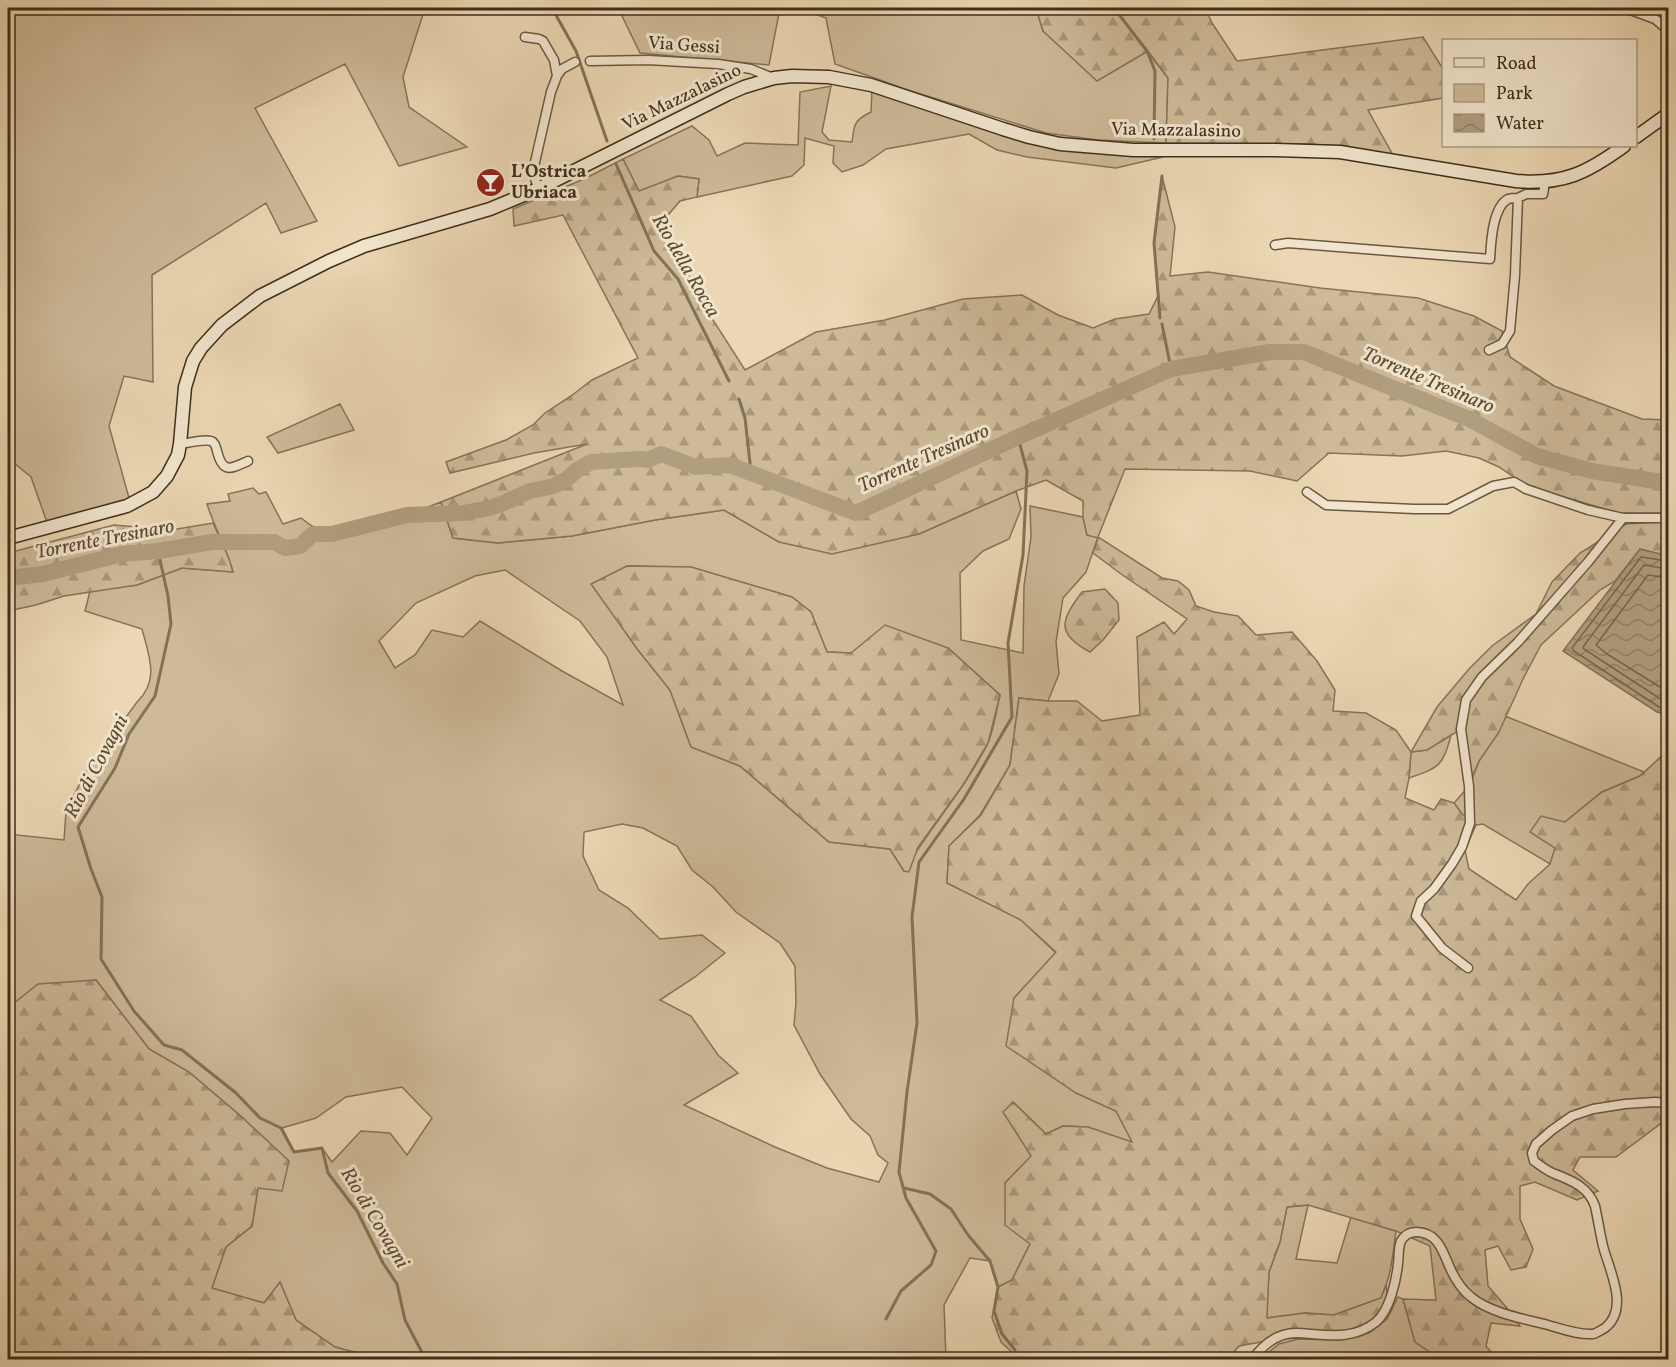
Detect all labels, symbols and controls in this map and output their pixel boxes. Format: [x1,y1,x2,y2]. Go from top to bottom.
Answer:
street label: Via Gessi [647,31,721,61]
legend [1442,39,1637,147]
text: Road [1496,52,1537,77]
street label: Via Mazzalasino [618,58,746,138]
text: Park [1496,82,1533,107]
text: Water [1496,112,1544,137]
street label: Via Mazzalasino [1111,117,1241,145]
place label: L’Ostrica Ubriaca [511,160,586,206]
bar icon: L’Ostrica Ubriaca [474,166,506,198]
water label: Rio della Rocca [644,209,726,323]
water label: Torrente Tresinaro [1358,341,1498,421]
water label: Torrente Tresinaro [854,418,994,500]
water label: Torrente Tresinaro [33,513,177,567]
water label: Rio di Covagni [58,709,136,824]
water label: Rio di Covagni [333,1162,416,1275]

